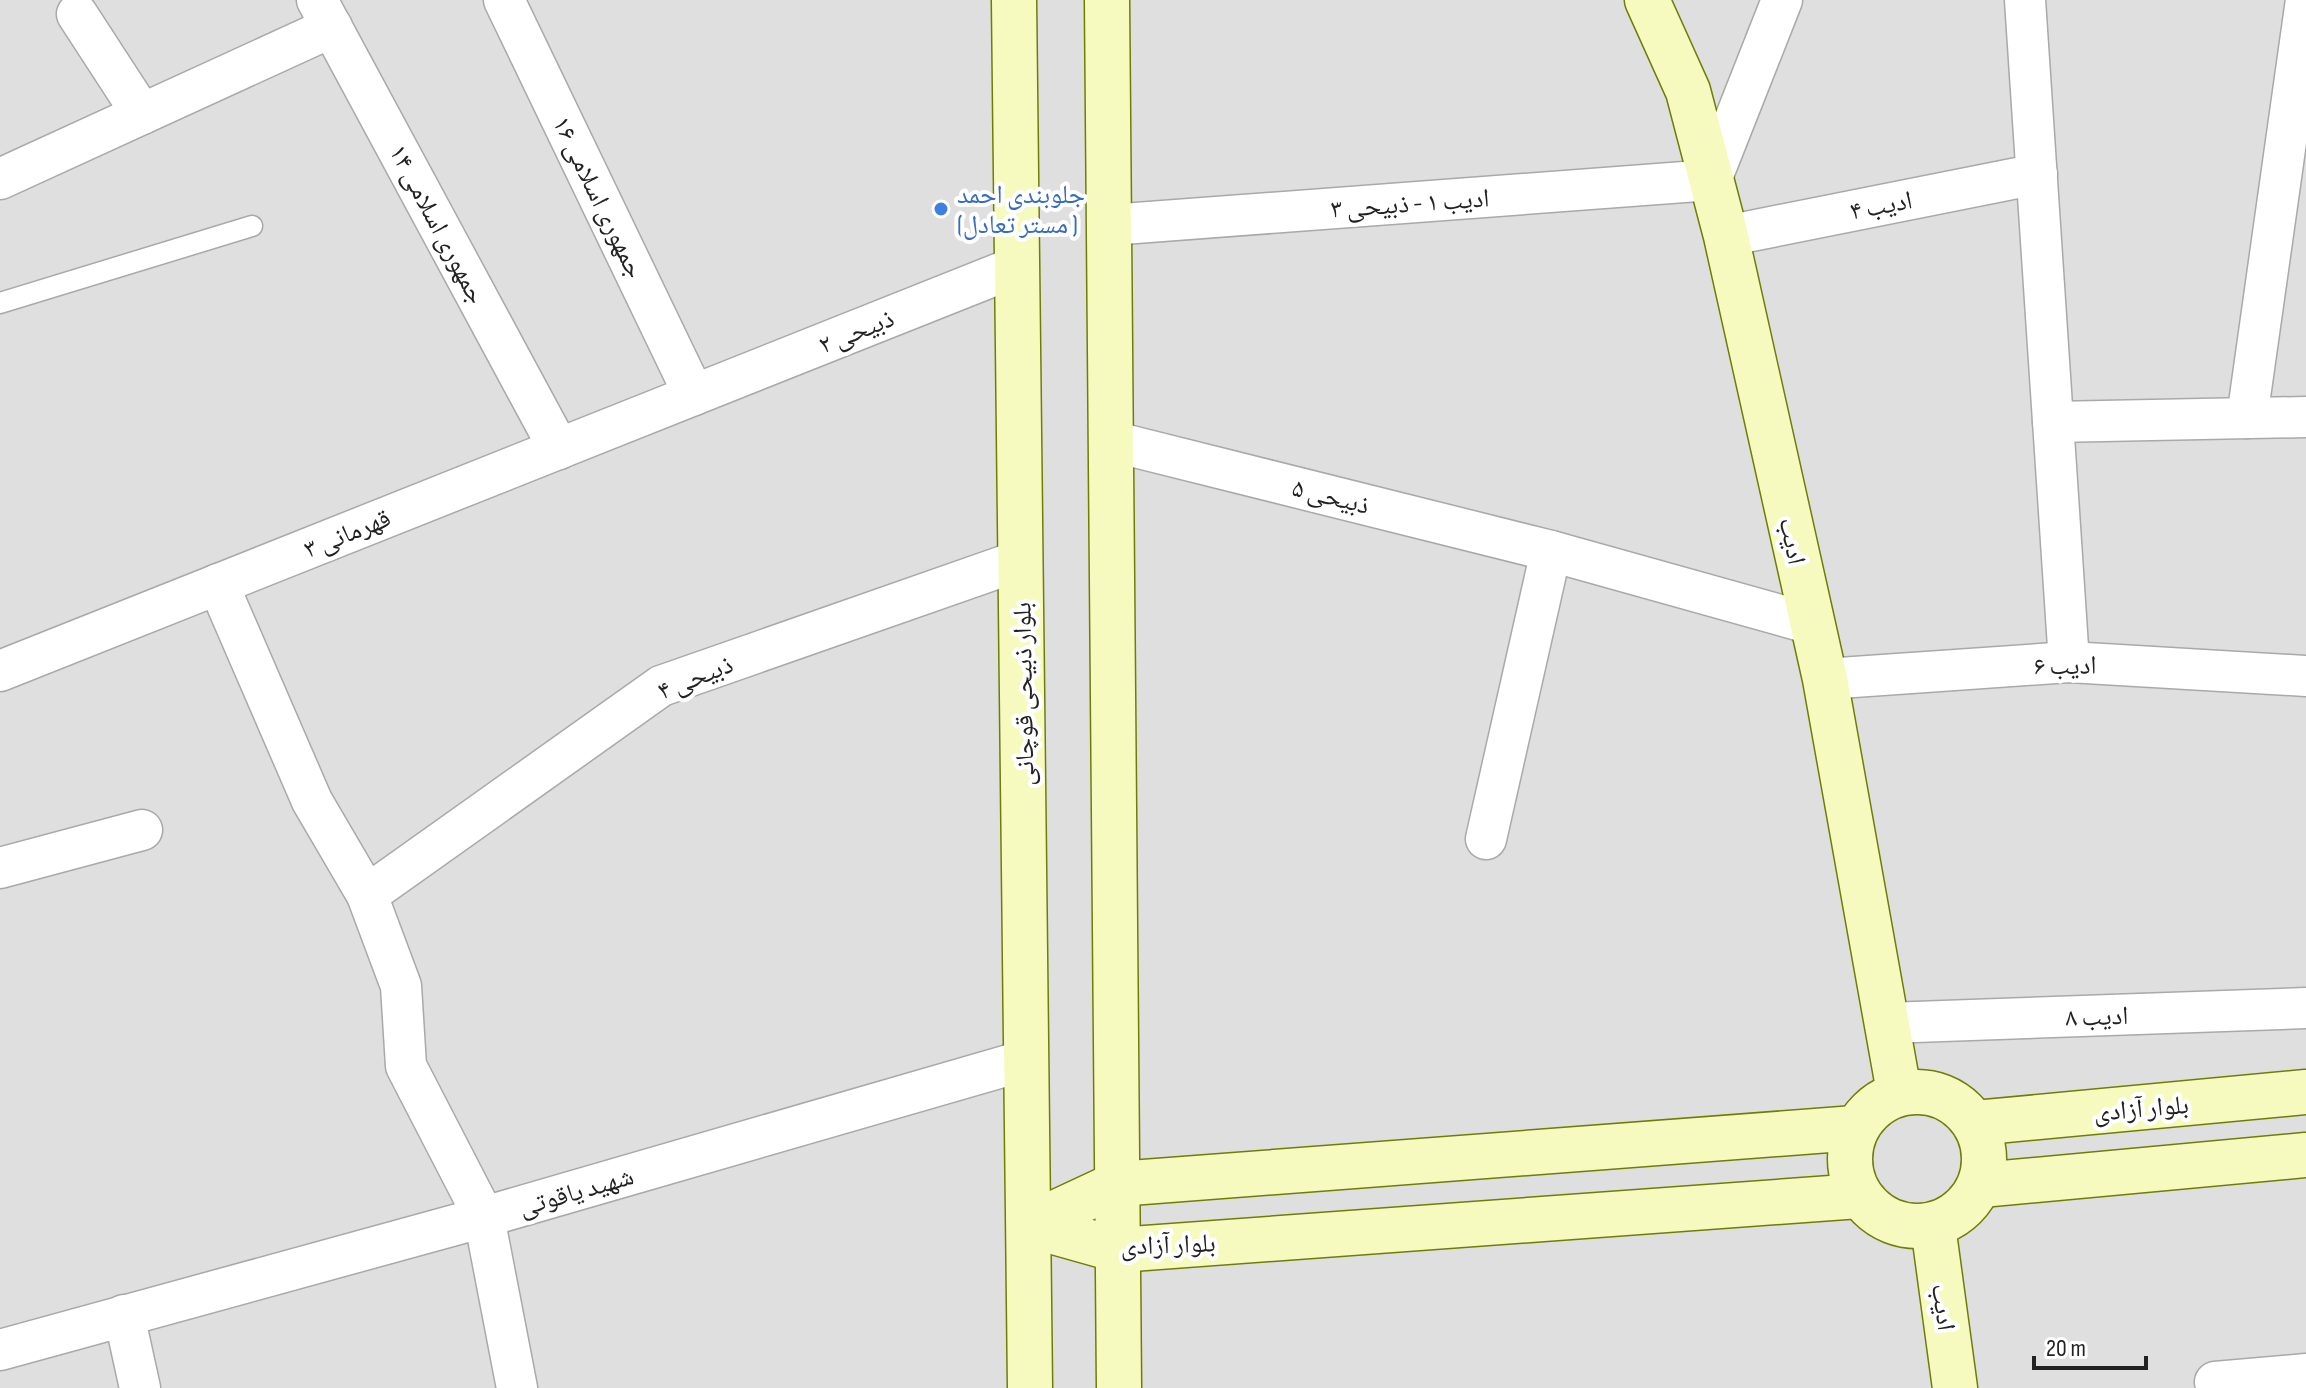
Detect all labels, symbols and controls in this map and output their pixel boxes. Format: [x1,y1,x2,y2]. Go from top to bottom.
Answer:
street label: جمهوری اسلامی ۱۶ [545,112,650,284]
street label: جمهوری اسلامی ۱۴ [382,140,492,310]
place label: جلوبندی احمد (مستر تعادل ) [957,180,1085,241]
street label: ادیب ۱ - ذبیحی ۳ [1330,183,1491,226]
street label: ادیب ۴ [1847,185,1915,228]
marker: جلوبندی احمد (مستر تعادل ) [932,200,950,218]
street label: ذبیحی ۲ [814,303,899,361]
street label: ذبیحی ۵ [1289,473,1372,522]
street label: قهرمانی ۳ [300,503,395,566]
street label: ادیب [1771,515,1812,568]
street label: بلوار ذبیحی قوچانی [1007,602,1042,786]
street label: ذبیحی ۴ [653,649,738,707]
street label: ادیب ۶ [2033,650,2097,683]
street label: ادیب ۸ [2065,1001,2129,1034]
street label: بلوار آزادی [2092,1090,2190,1129]
street label: شهید یاقوتی [515,1161,637,1224]
street label: بلوار آزادی [1120,1228,1216,1263]
street label: ادیب [1924,1282,1961,1333]
scale bar [2034,1320,2146,1370]
text: 20 m [2046,1334,2086,1363]

